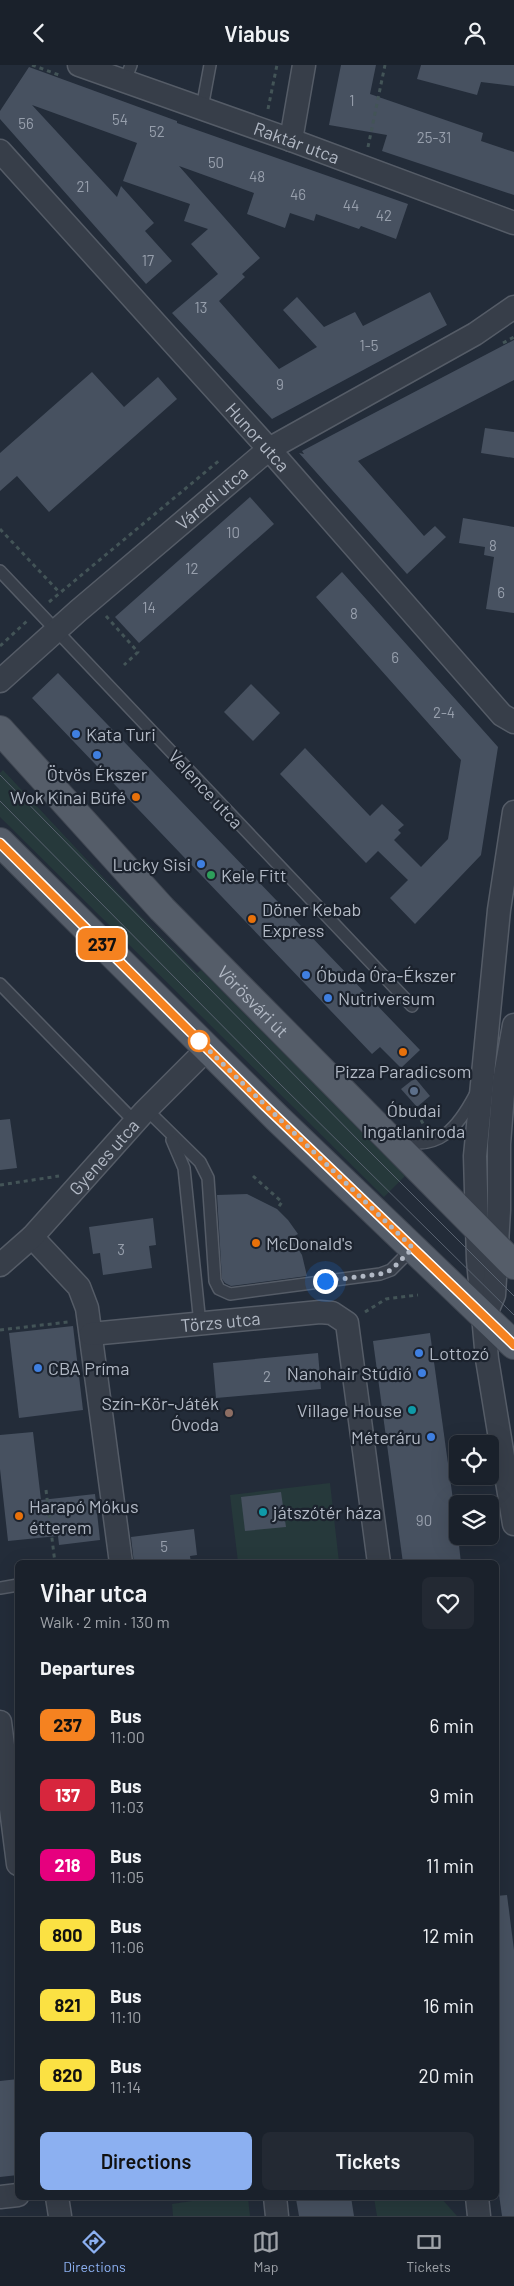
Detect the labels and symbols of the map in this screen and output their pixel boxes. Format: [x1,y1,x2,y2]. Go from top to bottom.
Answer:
house number: 1 [349,91,355,109]
house number: 54 [112,110,128,128]
house number: 56 [18,114,34,132]
street label: Raktár utca [251,117,343,168]
house number: 52 [149,122,165,140]
house number: 25-31 [417,128,451,146]
house number: 50 [208,153,224,171]
house number: 48 [249,167,265,185]
house number: 21 [76,177,90,195]
house number: 46 [290,185,306,203]
house number: 44 [343,196,359,214]
house number: 42 [376,206,392,224]
house number: 17 [142,251,154,269]
house number: 13 [195,298,207,316]
house number: 1-5 [360,336,378,354]
house number: 9 [276,375,284,393]
street label: Hunor utca [221,398,295,476]
street label: Váradi utca [171,461,252,534]
house number: 10 [226,523,240,541]
house number: 8 [489,536,497,554]
house number: 12 [185,559,199,577]
house number: 6 [497,583,505,601]
house number: 14 [142,598,156,616]
house number: 8 [350,604,358,622]
house number: 6 [391,648,399,666]
house number: 2-4 [433,703,455,721]
place label: Kata Turi [86,723,156,745]
marker: Kata Turi [70,728,82,740]
street label: Velence utca [164,745,248,833]
marker: Ötvös Ékszer [91,749,103,761]
place label: Ötvös Ékszer [47,763,148,785]
place label: Wok Kinai Büfé [10,786,126,808]
marker: Wok Kinai Büfé [130,791,142,803]
place label: Lucky Sisi [113,853,191,875]
marker: Lucky Sisi [195,858,207,870]
place label: Kele Fitt [221,864,287,886]
marker: Kele Fitt [205,869,217,881]
place label: Döner Kebab Express [262,898,361,941]
marker: Döner Kebab Express [246,913,258,925]
line badge: 237 [73,928,131,960]
street label: Vörösvári út [213,961,293,1042]
place label: Óbuda Óra-Ékszer [316,964,456,986]
marker: Óbuda Óra-Ékszer [300,969,312,981]
place label: Nutriversum [338,987,435,1009]
marker: Nutriversum [322,992,334,1004]
unlabelled marker [188,1030,210,1052]
marker: Pizza Paradicsom [397,1046,409,1058]
place label: Pizza Paradicsom [335,1060,471,1082]
marker: Óbudai Ingatlaniroda [408,1085,420,1097]
place label: Óbudai Ingatlaniroda [363,1099,465,1142]
street label: Gyenes utca [64,1114,143,1199]
place label: McDonald's [266,1232,353,1254]
marker: McDonald's [250,1237,262,1249]
house number: 3 [117,1240,125,1258]
your location [313,1269,338,1294]
street label: Törzs utca [179,1307,261,1336]
place label: Lottozó [429,1342,489,1364]
marker: Lottozó [413,1347,425,1359]
place label: CBA Príma [48,1357,129,1379]
marker: CBA Príma [32,1362,44,1374]
place label: Nanohair Stúdió [287,1362,412,1384]
house number: 2 [263,1367,271,1385]
marker: Nanohair Stúdió [416,1367,428,1379]
place label: Szín-Kör-Játék Óvoda [102,1392,219,1435]
place label: Village House [297,1399,402,1421]
marker: Village House [406,1404,418,1416]
marker: Szín-Kör-Játék Óvoda [223,1407,235,1419]
place label: Méteráru [351,1426,421,1448]
marker: Méteráru [425,1431,437,1443]
place label: Harapó Mókus étterem [29,1495,139,1538]
place label: játszótér háza [272,1501,381,1523]
marker: játszótér háza [257,1506,269,1518]
marker: Harapó Mókus étterem [13,1510,25,1522]
house number: 90 [416,1511,432,1529]
house number: 5 [160,1537,168,1555]

